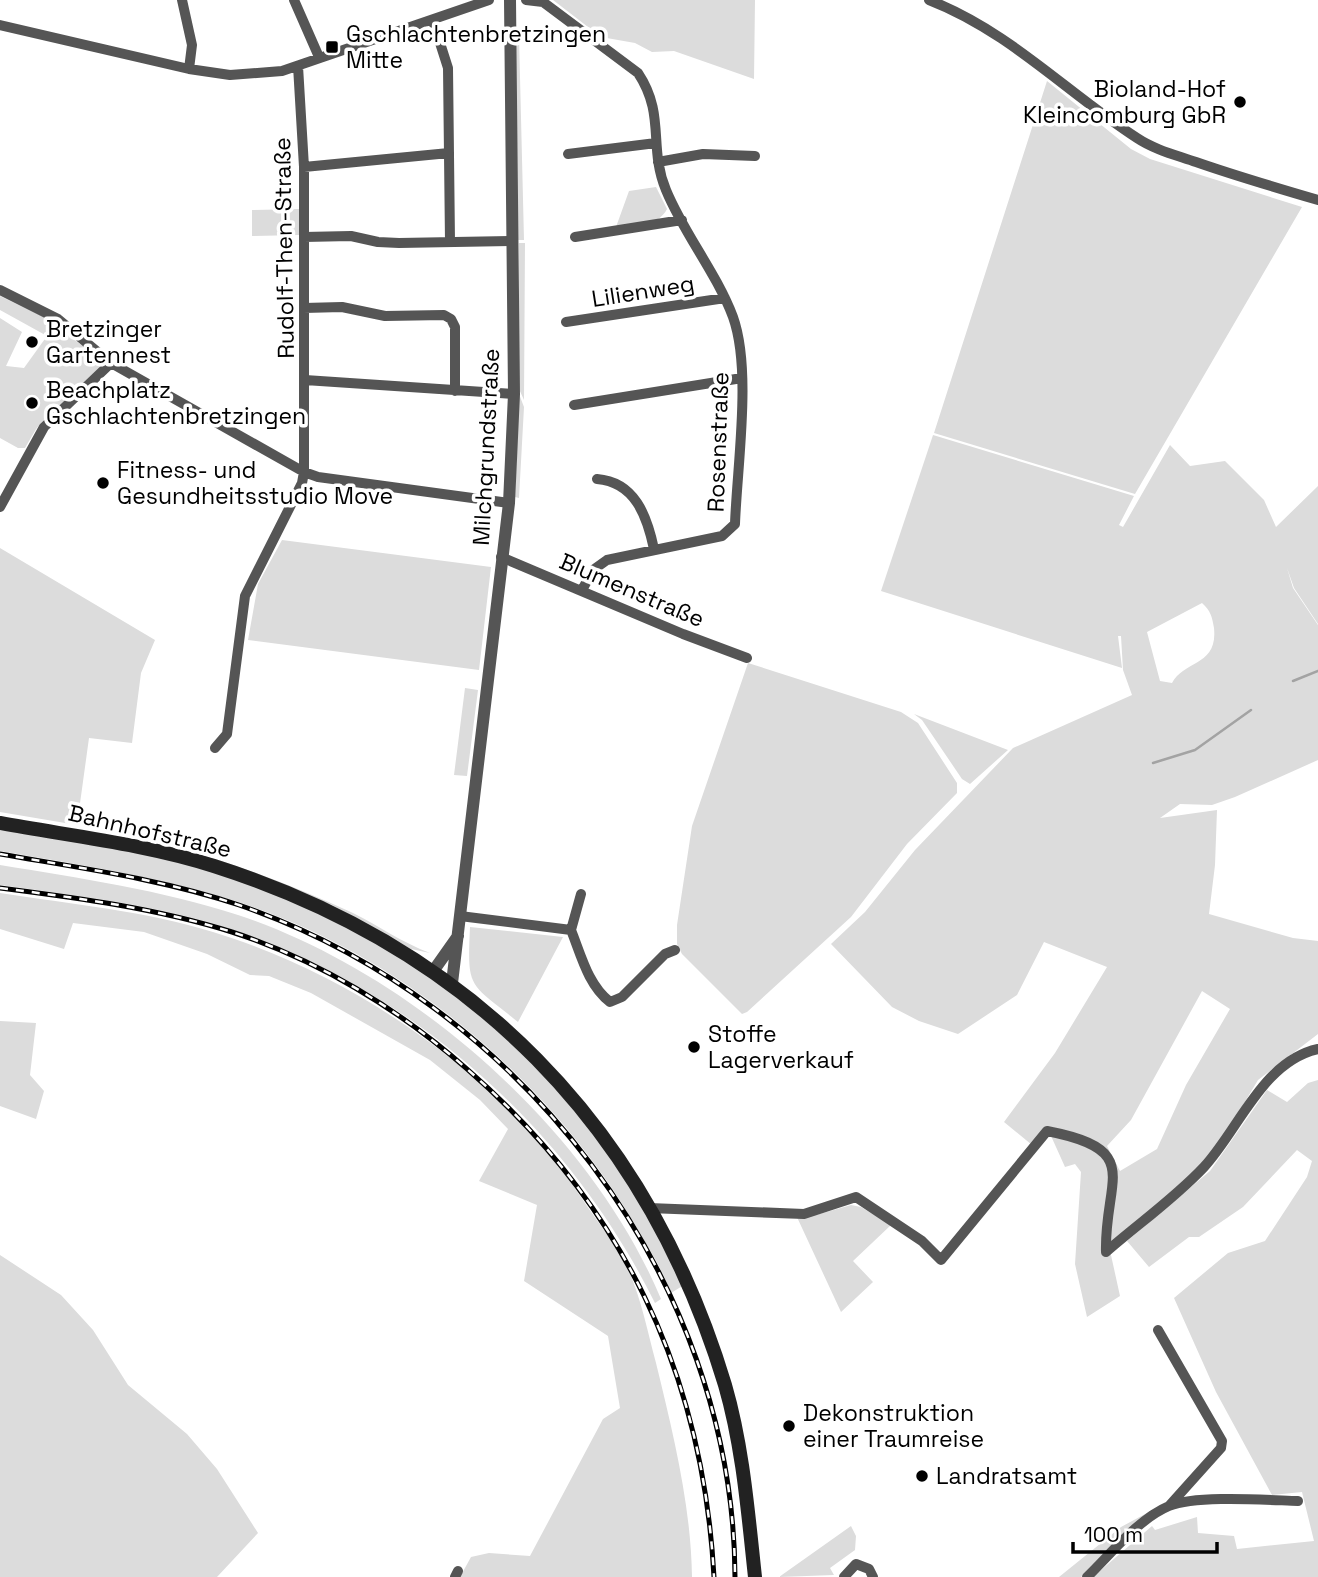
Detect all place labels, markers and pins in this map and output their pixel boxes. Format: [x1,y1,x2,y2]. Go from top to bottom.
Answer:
place label: Gschlachtenbretzingen Mitte [346,19,606,75]
marker: Gschlachtenbretzingen Mitte [324,39,340,55]
place label: Bioland-Hof Kleincomburg GbR [1023,74,1226,130]
marker: Bioland-Hof Kleincomburg GbR [1232,94,1248,110]
place label: Bretzinger Gartennest [46,314,171,370]
marker: Bretzinger Gartennest [24,334,40,350]
place label: Beachplatz Gschlachtenbretzingen [46,375,306,431]
marker: Beachplatz Gschlachtenbretzingen [24,395,40,411]
place label: Fitness- und Gesundheitsstudio Move [117,455,393,511]
marker: Fitness- und Gesundheitsstudio Move [95,475,111,491]
place label: Stoffe Lagerverkauf [708,1019,854,1075]
marker: Stoffe Lagerverkauf [686,1039,702,1055]
place label: Dekonstruktion einer Traumreise [803,1398,984,1454]
marker: Dekonstruktion einer Traumreise [781,1418,797,1434]
place label: Landratsamt [936,1461,1077,1491]
marker: Landratsamt [914,1468,930,1484]

